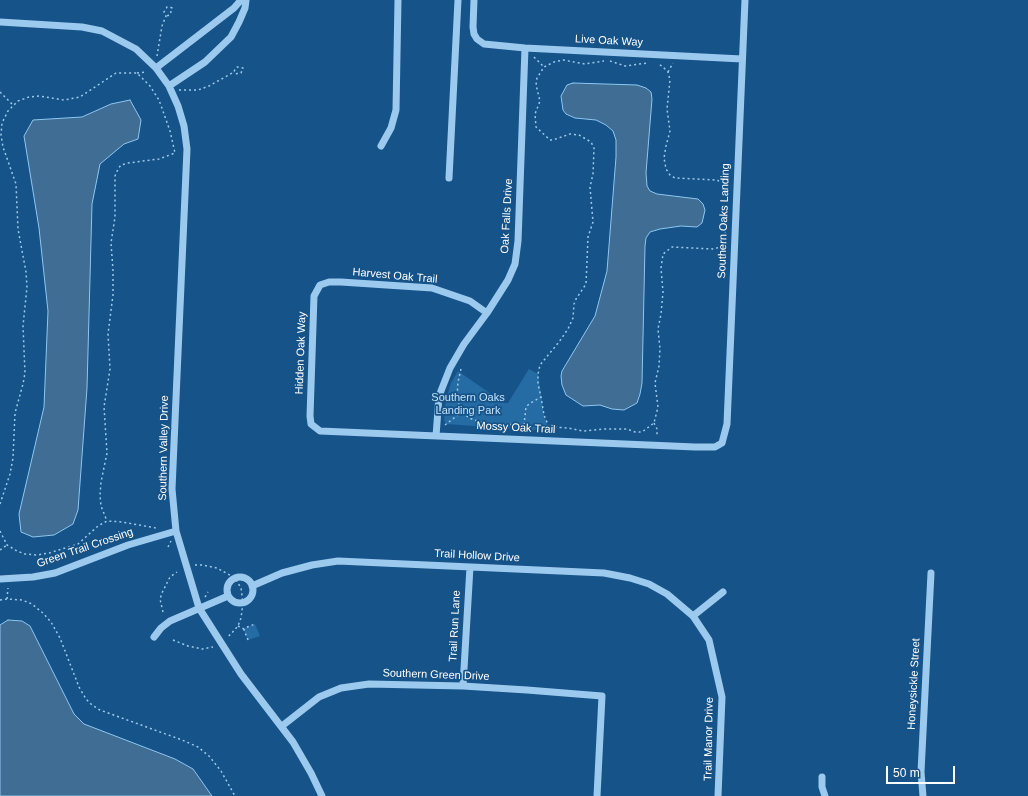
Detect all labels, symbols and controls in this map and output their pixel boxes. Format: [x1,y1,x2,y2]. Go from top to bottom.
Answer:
street label: Live Oak Way [575,33,643,49]
street label: Southern Oaks Landing [715,163,733,279]
street label: Oak Falls Drive [498,178,516,254]
street label: Harvest Oak Trail [352,266,438,286]
street label: Hidden Oak Way [293,311,309,395]
park label: Southern Oaks Landing Park [431,391,505,417]
street label: Southern Valley Drive [156,395,172,501]
street label: Mossy Oak Trail [476,419,556,437]
street label: Green Trail Crossing [35,525,135,571]
street label: Trail Hollow Drive [434,547,520,565]
street label: Trail Run Lane [447,590,463,662]
street label: Honeysickle Street [905,638,923,730]
street label: Southern Green Drive [382,667,490,683]
street label: Trail Manor Drive [702,697,716,781]
scale bar [888,758,957,784]
text: 50 m [893,766,920,780]

